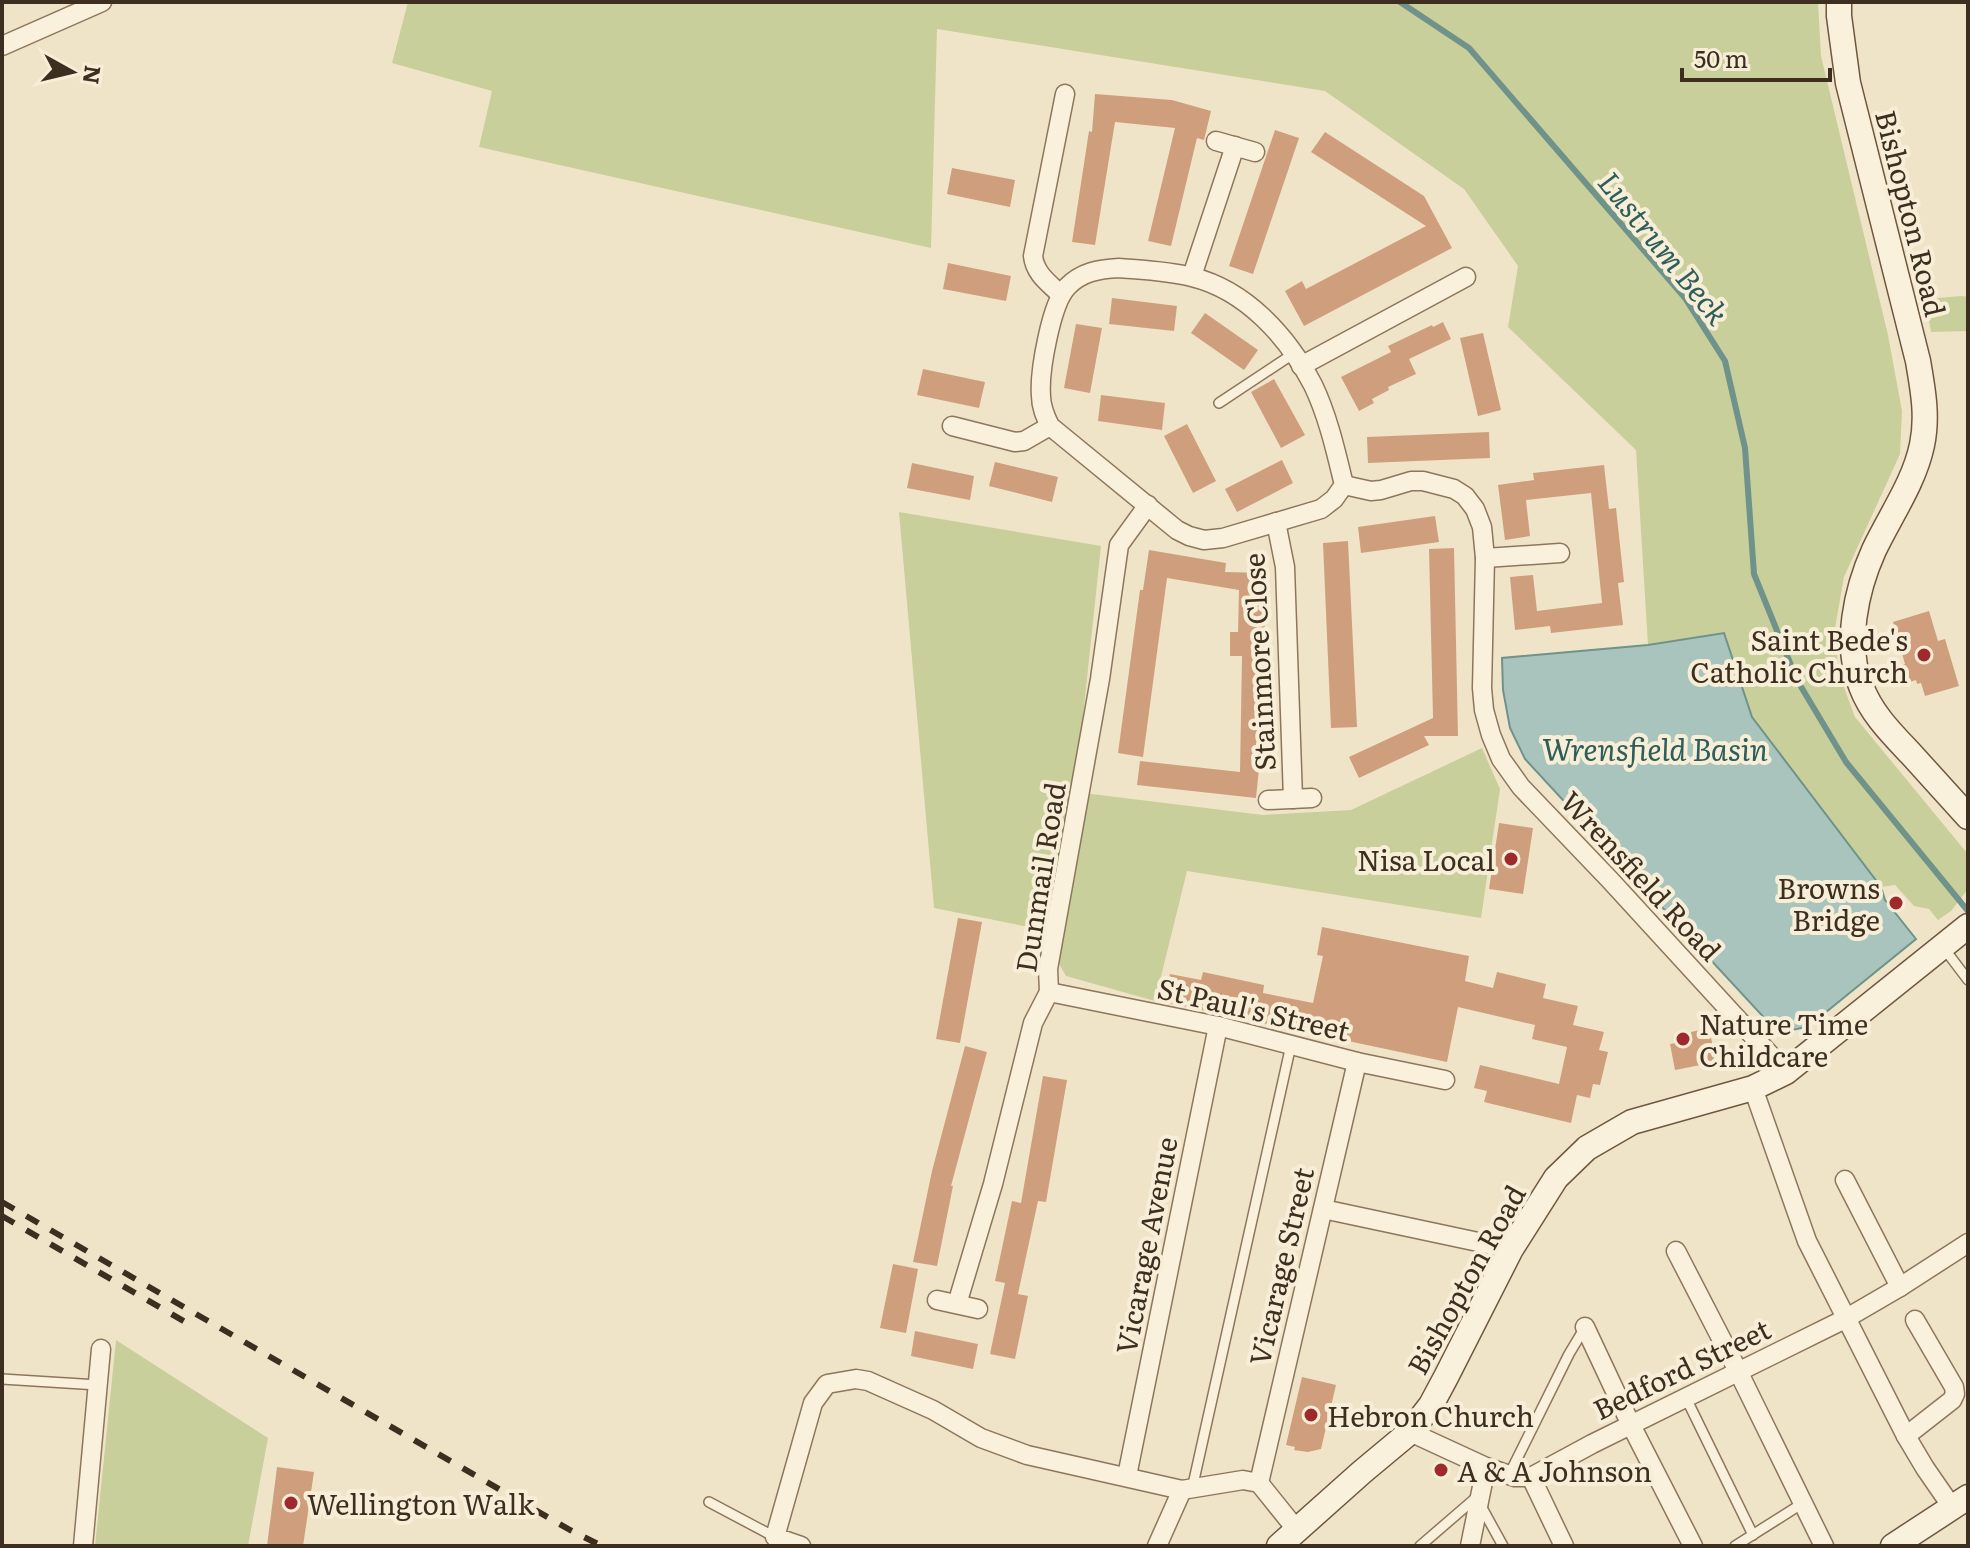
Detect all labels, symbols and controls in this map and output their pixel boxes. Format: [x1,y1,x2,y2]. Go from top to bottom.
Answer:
north arrow [32,32,112,112]
scale bar [1682,32,1830,82]
text: 50 m [1694,40,1748,75]
text: N [76,64,111,86]
street label: Bishopton Road [1866,105,1958,321]
water label: Lustrum Beck [1589,161,1741,334]
street label: Stainmore Close [1231,552,1285,772]
place label: Saint Bede's Catholic Church [1690,618,1908,692]
marker: Saint Bede's Catholic Church [1915,646,1933,664]
water label: Wrensfield Basin [1542,726,1768,770]
street label: Dunmail Road [1003,779,1075,975]
street label: Wrensfield Road [1552,781,1732,969]
place label: Nisa Local [1357,838,1495,880]
marker: Nisa Local [1502,850,1520,868]
place label: Browns Bridge [1777,866,1880,940]
marker: Browns Bridge [1887,894,1905,912]
street label: St Paul's Street [1154,966,1355,1051]
place label: Nature Time Childcare [1699,1002,1868,1076]
marker: Nature Time Childcare [1674,1030,1692,1048]
street label: Vicarage Avenue [1103,1133,1187,1357]
street label: Vicarage Street [1237,1162,1323,1369]
street label: Bishopton Road [1395,1176,1535,1382]
street label: Bedford Street [1585,1307,1777,1429]
place label: Hebron Church [1327,1394,1534,1436]
marker: Hebron Church [1302,1406,1320,1424]
place label: A & A Johnson [1457,1449,1652,1491]
marker: A & A Johnson [1432,1461,1450,1479]
place label: Wellington Walk [307,1482,535,1524]
marker: Wellington Walk [282,1494,300,1512]

